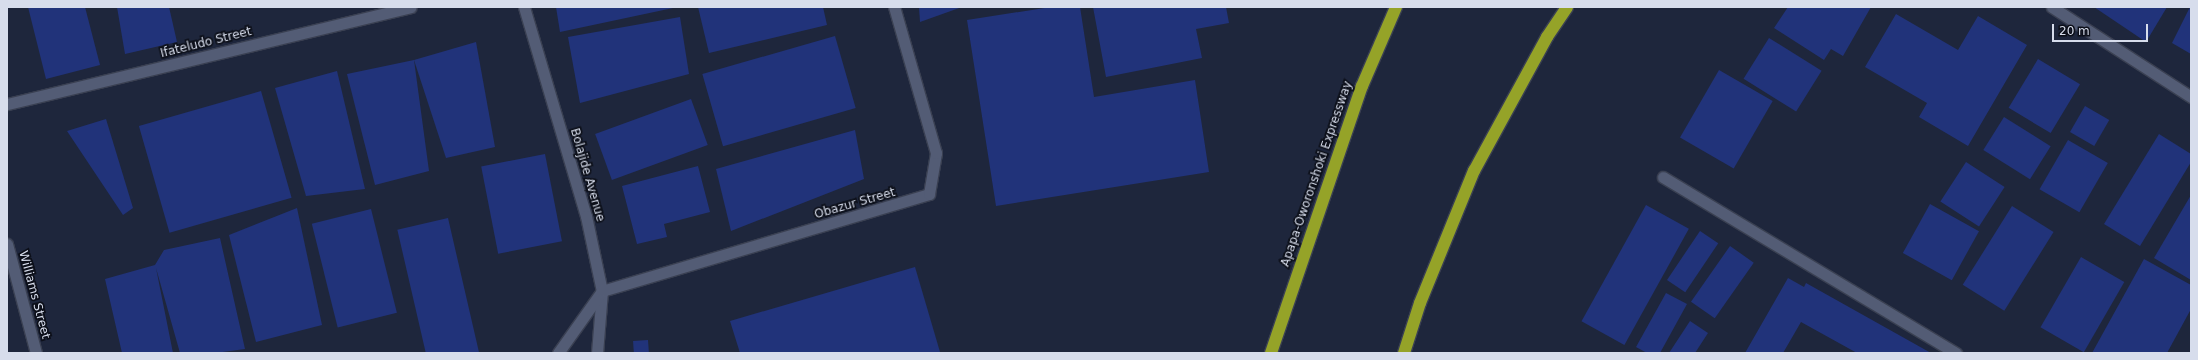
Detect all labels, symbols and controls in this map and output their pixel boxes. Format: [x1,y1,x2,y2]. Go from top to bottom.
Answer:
scale bar [2054,16,2150,42]
text: 20 m [2059,24,2090,38]
street label: Ifateludo Street [159,25,253,61]
street label: Apapa-Oworonshoki Expressway [1278,79,1356,269]
street label: Bolajide Avenue [567,127,607,223]
street label: Obazur Street [813,186,897,222]
street label: Williams Street [15,249,53,341]

